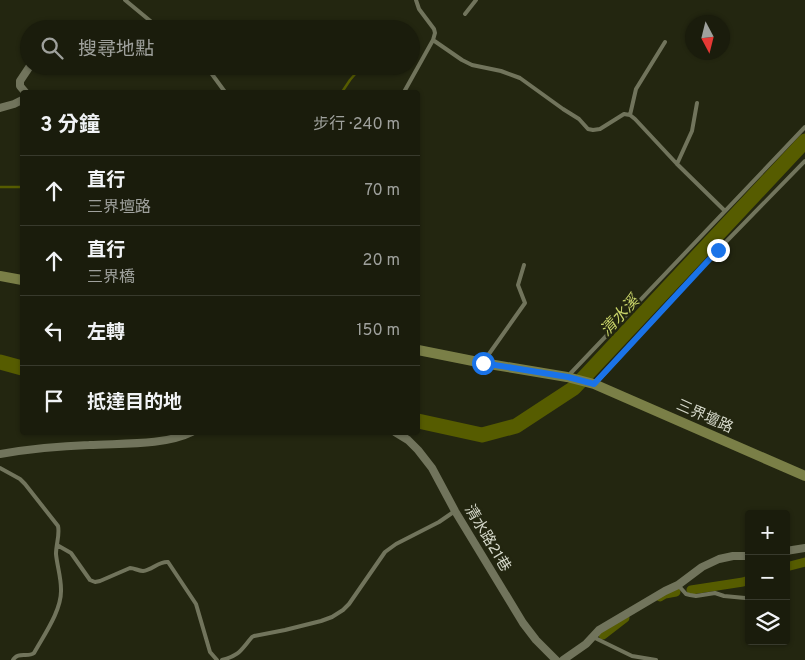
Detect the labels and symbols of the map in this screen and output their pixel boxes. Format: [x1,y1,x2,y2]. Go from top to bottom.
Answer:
north arrow [685,15,730,60]
route end [707,239,730,262]
water label: 清水溪 [597,291,646,341]
route start [472,352,495,375]
street label: 三界壇路 [673,396,736,438]
street label: 清水路21巷 [459,502,514,576]

